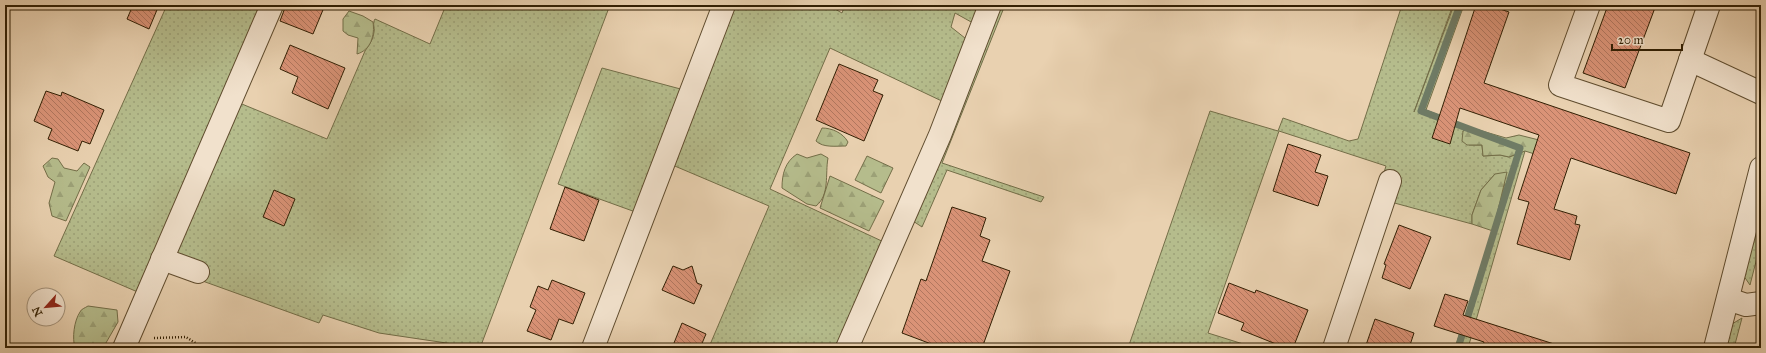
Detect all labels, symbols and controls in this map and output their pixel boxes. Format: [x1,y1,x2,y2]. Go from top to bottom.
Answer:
scale bar [1612,26,1682,52]
text: 20 m [1618,33,1644,47]
north arrow [26,287,66,327]
text: N [29,304,45,318]

